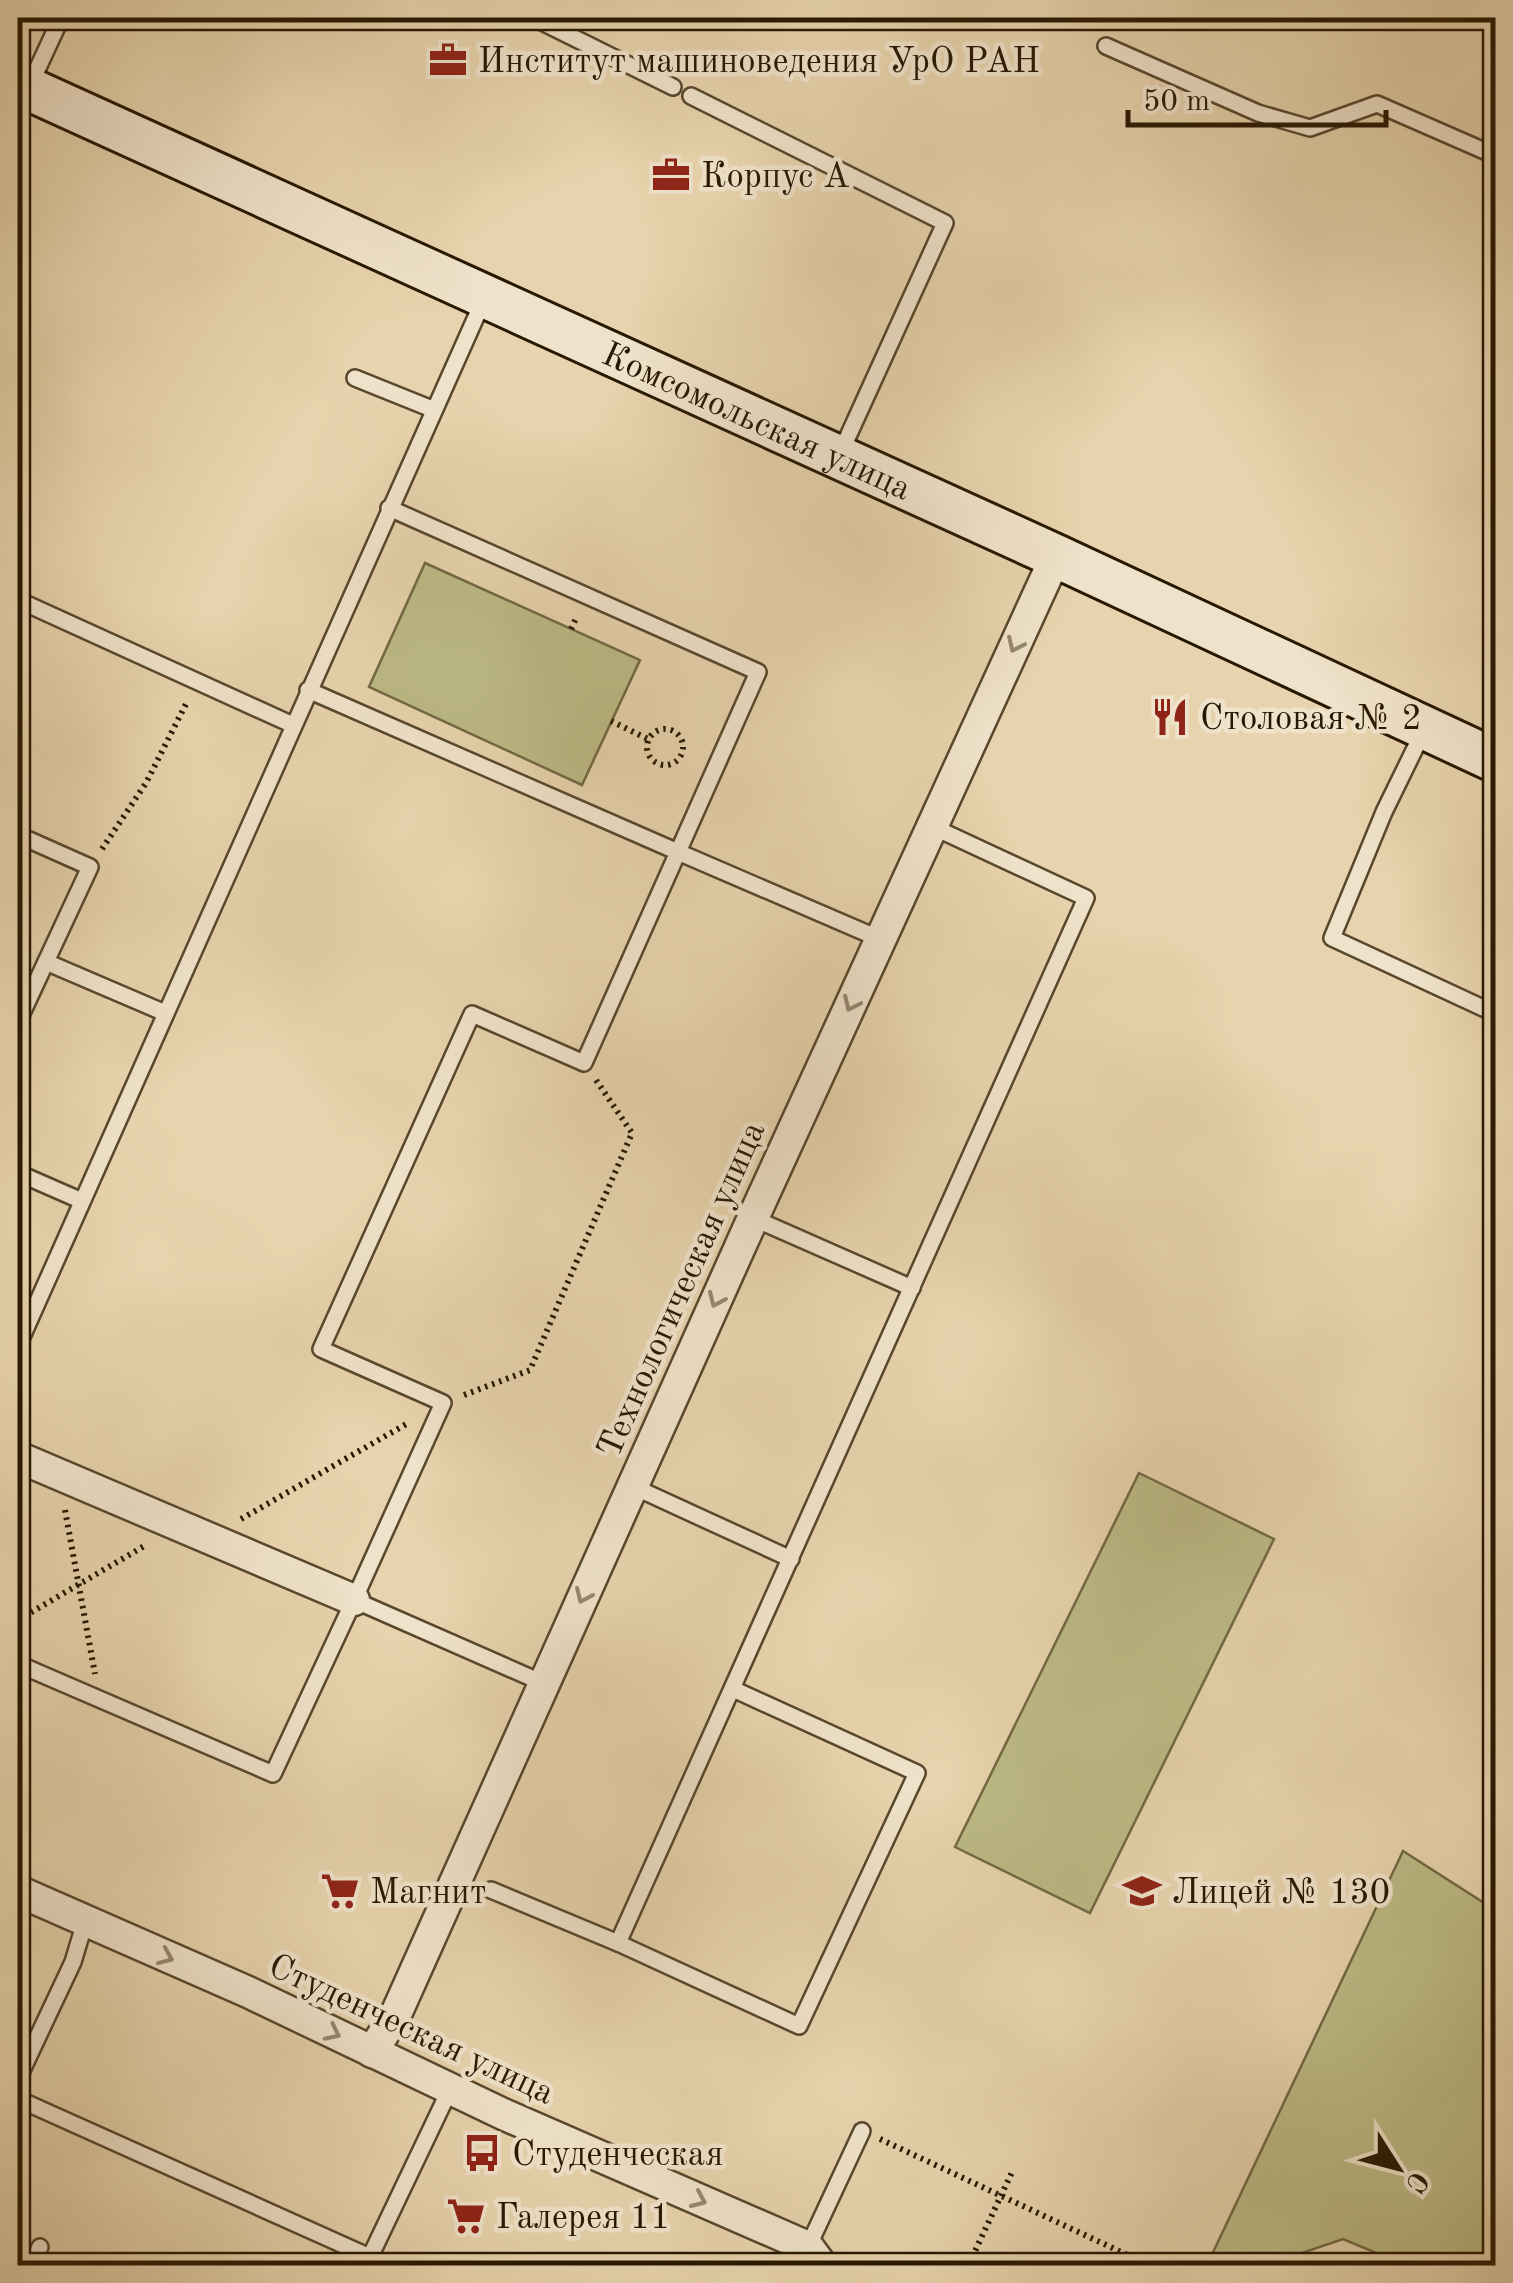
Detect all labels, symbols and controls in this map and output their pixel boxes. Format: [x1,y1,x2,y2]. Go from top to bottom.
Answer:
office icon: Институт машиноведения УрО РАН [427,39,469,81]
place label: Институт машиноведения УрО РАН [478,45,1040,80]
scale bar [1128,65,1386,127]
text: 50 m [1143,87,1210,117]
office icon: Корпус А [650,154,692,196]
place label: Корпус А [701,160,850,195]
street label: Комсомольская улица [596,337,916,508]
one-way arrow [1008,635,1028,653]
restaurant icon: Столовая № 2 [1149,696,1191,738]
place label: Столовая № 2 [1200,702,1422,737]
one-way arrow [843,994,863,1012]
street label: Технологическая улица [592,1117,772,1463]
one-way arrow [708,1290,728,1308]
one-way arrow [575,1586,595,1604]
supermarket icon: Магнит [319,1870,361,1912]
school or university icon: Лицей № 130 [1121,1870,1163,1912]
place label: Магнит [370,1876,486,1911]
place label: Лицей № 130 [1172,1876,1390,1911]
one-way arrow [156,1945,174,1965]
street label: Студенческая улица [263,1949,559,2112]
one-way arrow [323,2021,341,2041]
north arrow [1348,2118,1448,2218]
bus stop icon: Студенческая [461,2132,503,2174]
place label: Студенческая [512,2138,723,2173]
text: С [1399,2165,1433,2197]
one-way arrow [689,2188,707,2208]
supermarket icon: Галерея 11 [445,2195,487,2237]
place label: Галерея 11 [496,2201,671,2236]

